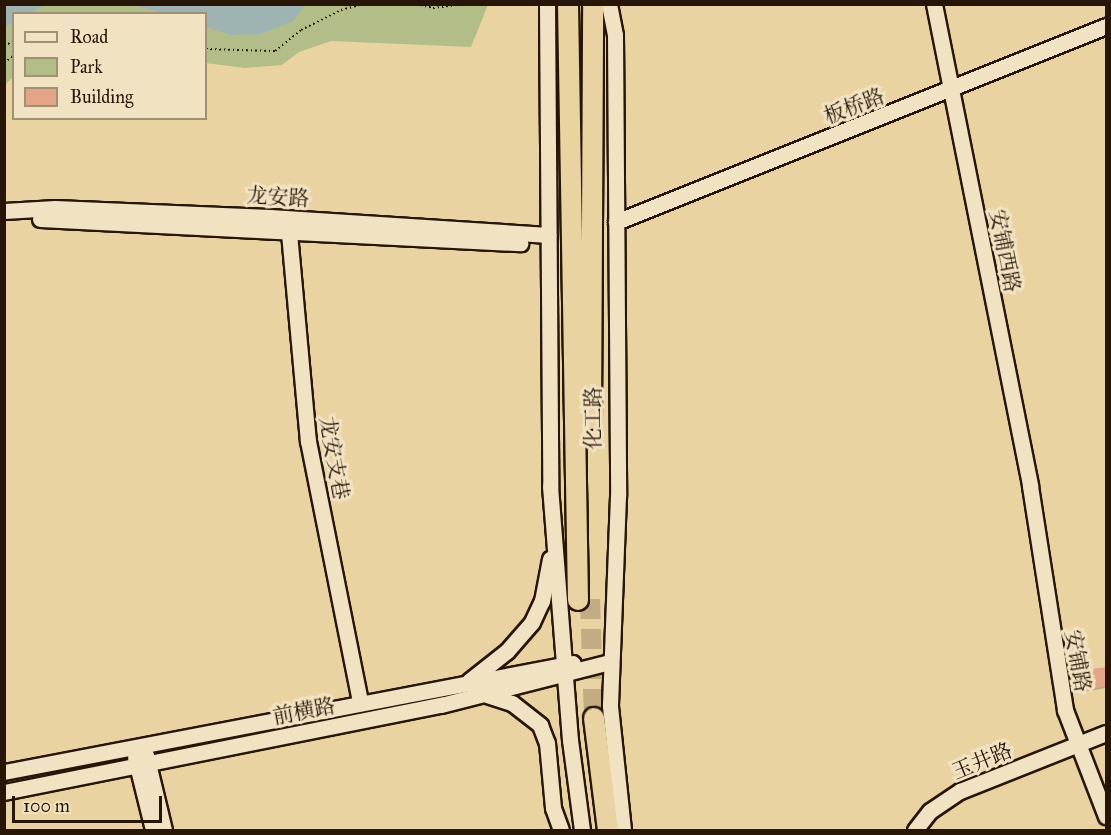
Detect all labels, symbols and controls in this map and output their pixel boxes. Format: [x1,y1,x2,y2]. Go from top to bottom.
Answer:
legend [12,12,207,120]
text: Road [70,26,108,48]
text: Park [70,56,103,78]
street label: 板桥路 [820,83,888,129]
text: Building [70,86,133,108]
street label: 龙安路 [246,183,310,211]
street label: 安铺西路 [985,207,1025,295]
street label: 化工路 [580,387,606,449]
street label: 龙安支巷 [314,414,354,502]
street label: 安铺路 [1060,628,1096,694]
street label: 前横路 [271,693,337,729]
street label: 玉井路 [948,738,1016,784]
scale bar [15,784,165,822]
text: 100 m [23,795,70,817]

